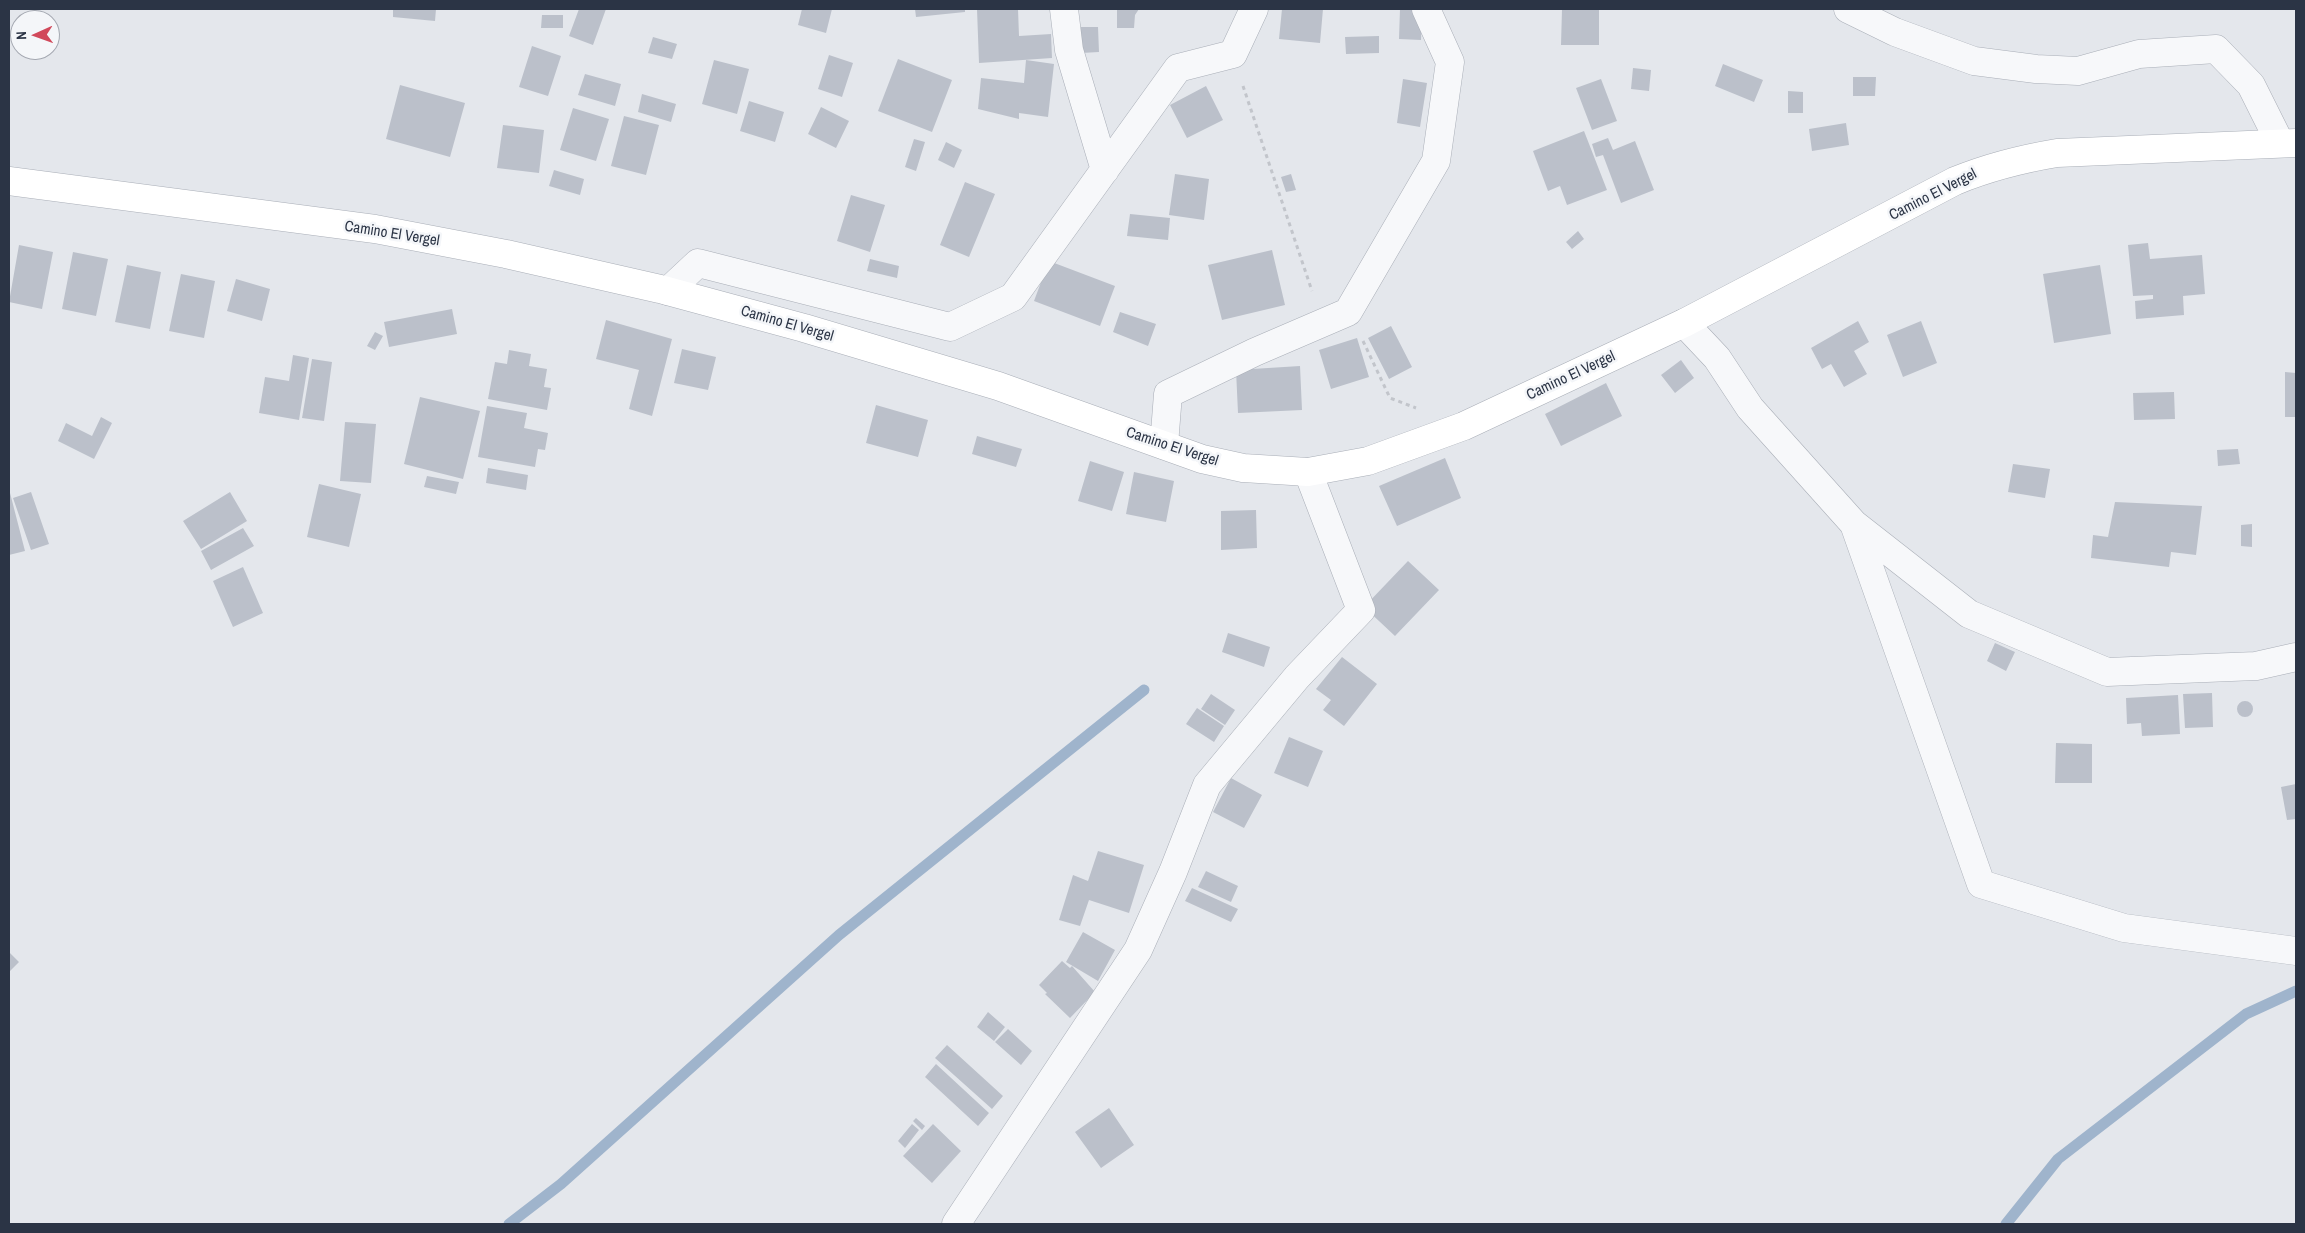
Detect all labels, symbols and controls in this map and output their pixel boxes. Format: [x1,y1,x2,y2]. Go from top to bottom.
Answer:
north arrow [10,10,60,60]
text: N [12,31,30,40]
street label: Camino El Vergel [1886,165,1980,225]
street label: Camino El Vergel [343,218,441,250]
street label: Camino El Vergel [739,302,835,346]
street label: Camino El Vergel [1524,348,1618,404]
street label: Camino El Vergel [1124,424,1220,470]

